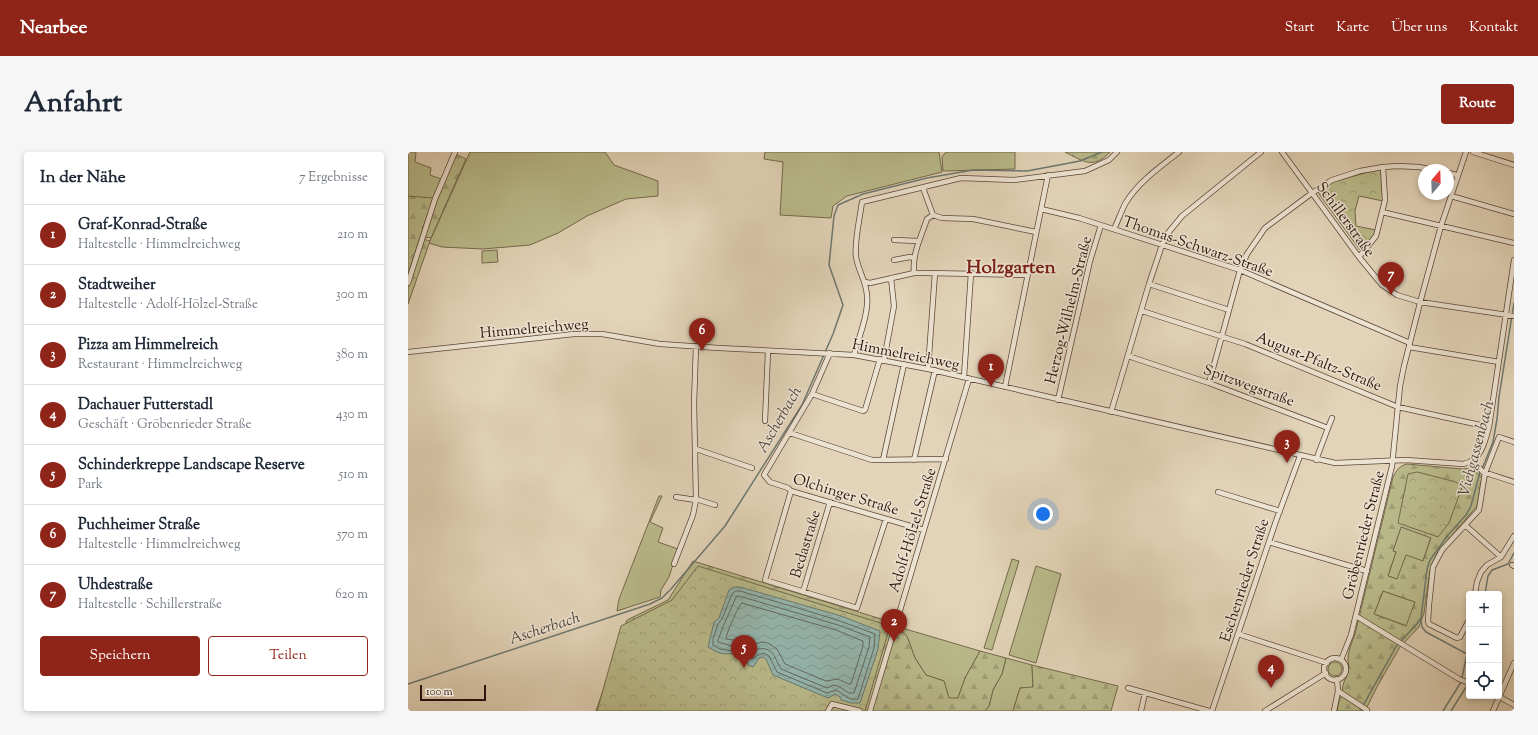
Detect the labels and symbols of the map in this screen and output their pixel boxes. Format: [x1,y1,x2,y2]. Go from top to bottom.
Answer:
north arrow [1418,164,1454,200]
street label: Schillerstraße [1310,178,1379,262]
street label: Thomas-Schwarz-Straße [1119,212,1276,283]
street label: Herzog-Wilhelm-Straße [1041,234,1098,387]
district label: Holzgarten [966,255,1056,282]
pin: 7 [1378,262,1404,295]
street label: Himmelreichweg [479,314,589,345]
pin: 6 [689,318,715,351]
street label: August-Pfaltz-Straße [1252,328,1385,397]
street label: Himmelreichweg [850,335,961,376]
pin: 1 [978,354,1004,387]
street label: Spitzwegstraße [1200,360,1297,413]
water label: Ascherbach [752,382,809,458]
water label: Viehgassenbach [1454,398,1501,499]
pin: 3 [1274,430,1300,463]
street label: Adolf-Hölzel-Straße [884,465,942,595]
street label: Olchinger Straße [790,469,901,522]
street label: Gröbenrieder Straße [1338,469,1391,602]
your location [1033,504,1053,524]
street label: Bedastraße [786,508,827,581]
street label: Eschenrieder Straße [1216,516,1275,645]
water label: Ascherbach [506,607,583,652]
pin: 2 [881,609,907,642]
pin: 5 [731,635,757,668]
pin: 4 [1258,655,1284,688]
scale bar [420,683,486,702]

